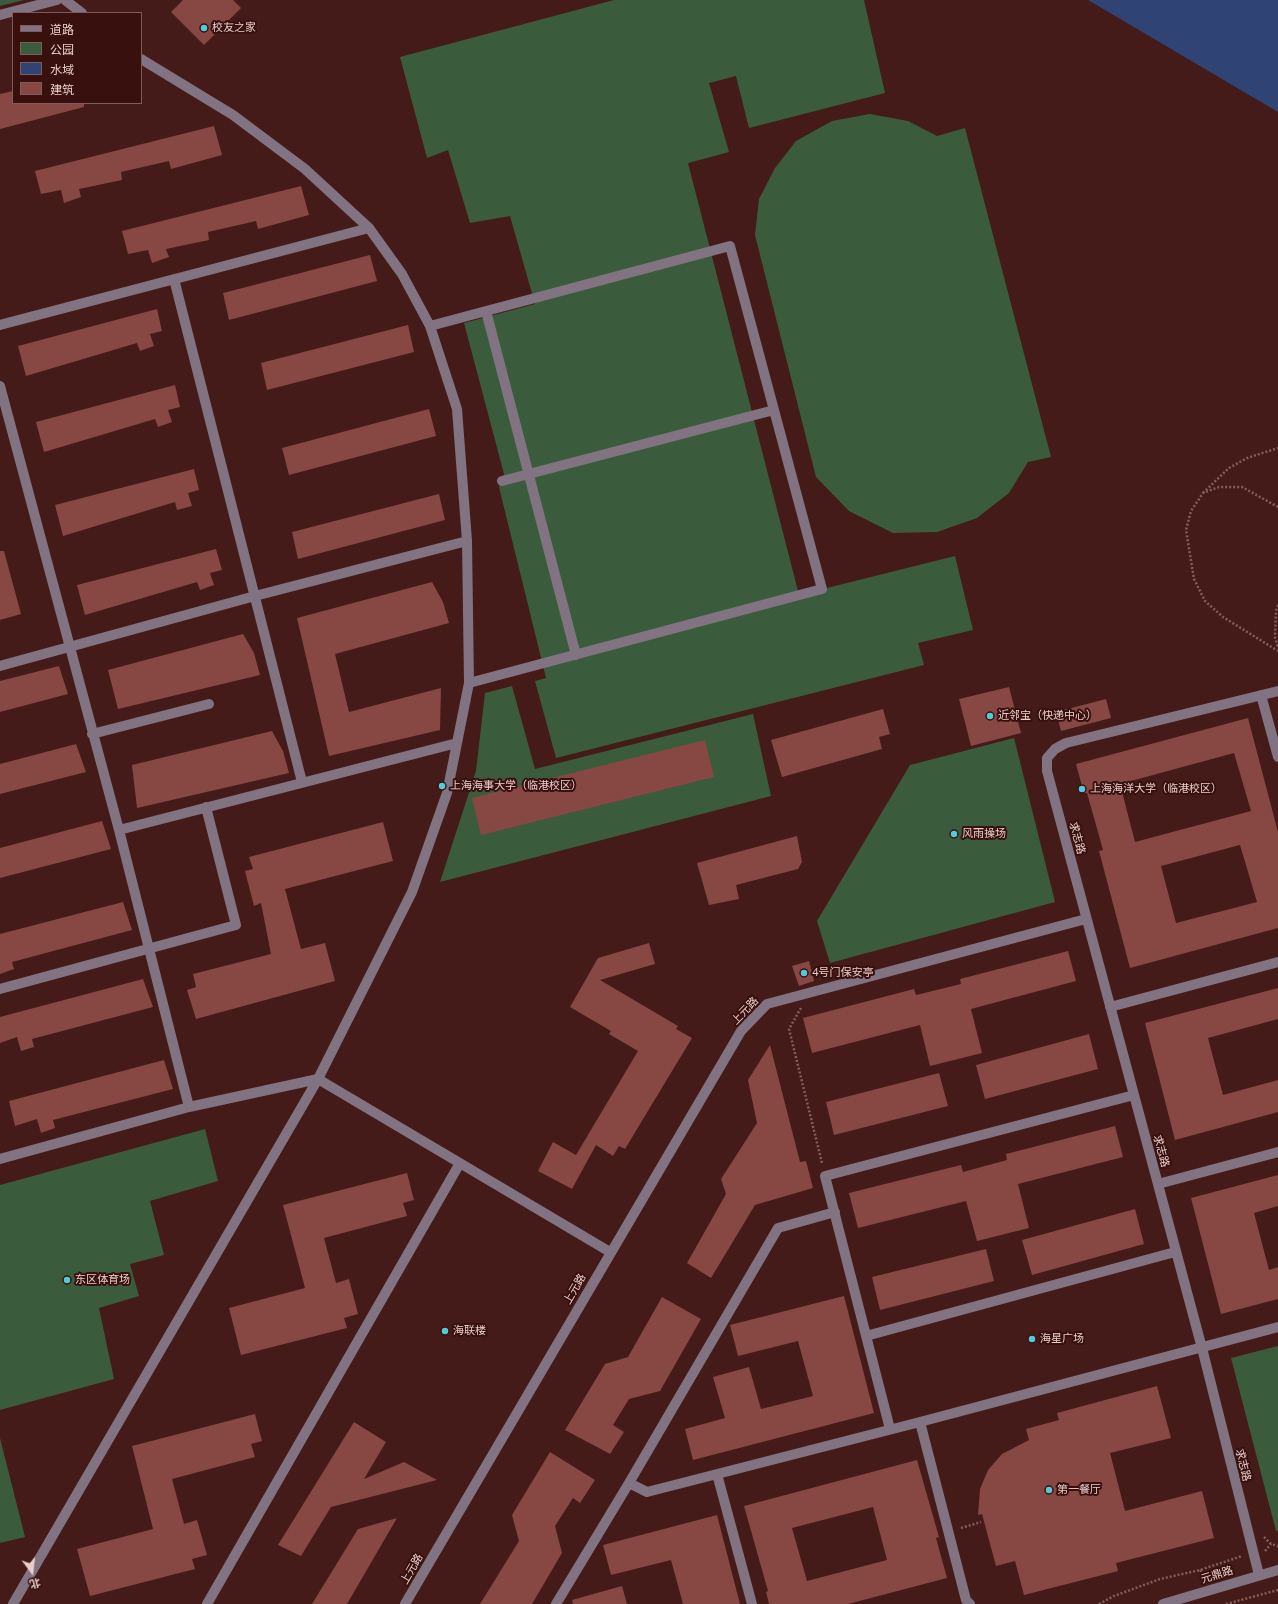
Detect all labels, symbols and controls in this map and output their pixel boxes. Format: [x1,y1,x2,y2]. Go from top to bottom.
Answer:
legend [12,12,142,104]
place label: 校友之家 [212,21,256,35]
text: 道路 [50,22,74,37]
marker: 校友之家 [199,23,209,33]
text: 公园 [50,42,74,57]
text: 水域 [50,62,74,77]
text: 建筑 [50,82,74,97]
place label: 近邻宝（快递中心） [998,709,1097,723]
marker: 近邻宝（快递中心） [985,711,995,721]
place label: 上海海事大学（临港校区） [450,779,582,793]
marker: 上海海事大学（临港校区） [437,781,447,791]
place label: 上海海洋大学（临港校区） [1090,782,1222,796]
marker: 上海海洋大学（临港校区） [1077,784,1087,794]
street label: 求志路 [1066,820,1088,856]
place label: 风雨操场 [962,827,1006,841]
marker: 风雨操场 [949,829,959,839]
place label: 4号门保安亭 [812,966,874,980]
marker: 4号门保安亭 [799,968,809,978]
street label: 上元路 [729,995,761,1027]
street label: 求志路 [1150,1133,1172,1169]
street label: 上元路 [561,1271,589,1307]
place label: 东区体育场 [75,1273,130,1287]
marker: 东区体育场 [62,1275,72,1285]
place label: 海联楼 [453,1324,486,1338]
marker: 海联楼 [440,1326,450,1336]
place label: 海星广场 [1040,1332,1084,1346]
marker: 海星广场 [1027,1334,1037,1344]
street label: 求志路 [1233,1447,1253,1483]
place label: 第一餐厅 [1057,1483,1101,1497]
marker: 第一餐厅 [1044,1485,1054,1495]
street label: 上元路 [398,1551,426,1587]
north arrow [12,1552,52,1592]
street label: 元鼎路 [1199,1564,1235,1586]
text: 北 [28,1575,42,1592]

